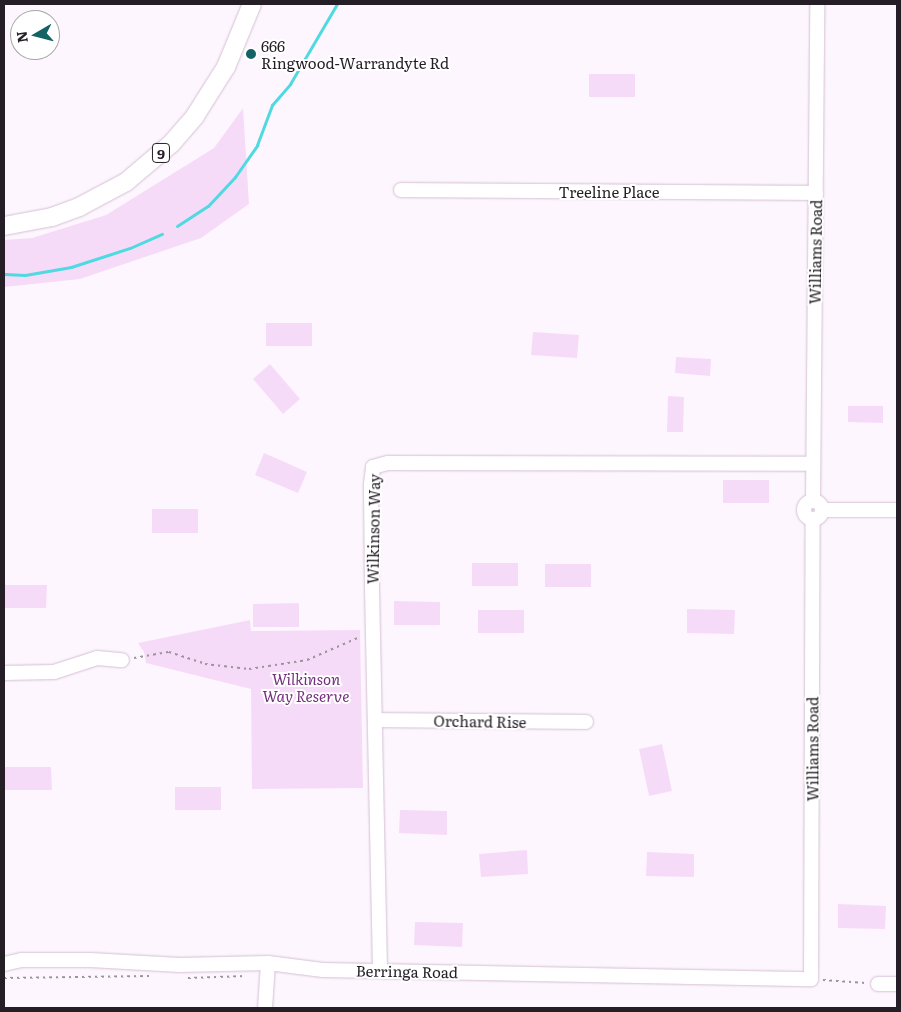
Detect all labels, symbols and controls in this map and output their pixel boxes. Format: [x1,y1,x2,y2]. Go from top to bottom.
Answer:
north arrow [10,10,60,60]
text: N [10,30,32,44]
place label: 666 Ringwood-Warrandyte Rd [261,36,449,71]
marker: 666 Ringwood-Warrandyte Rd [245,48,257,60]
road number: 9 [151,142,171,164]
street label: Treeline Place [559,183,659,201]
street label: Williams Road [805,200,825,304]
street label: Wilkinson Way [363,474,383,584]
park label: Wilkinson Way Reserve [263,669,349,704]
street label: Williams Road [803,697,821,801]
street label: Orchard Rise [433,711,527,731]
street label: Berringa Road [356,961,458,981]

